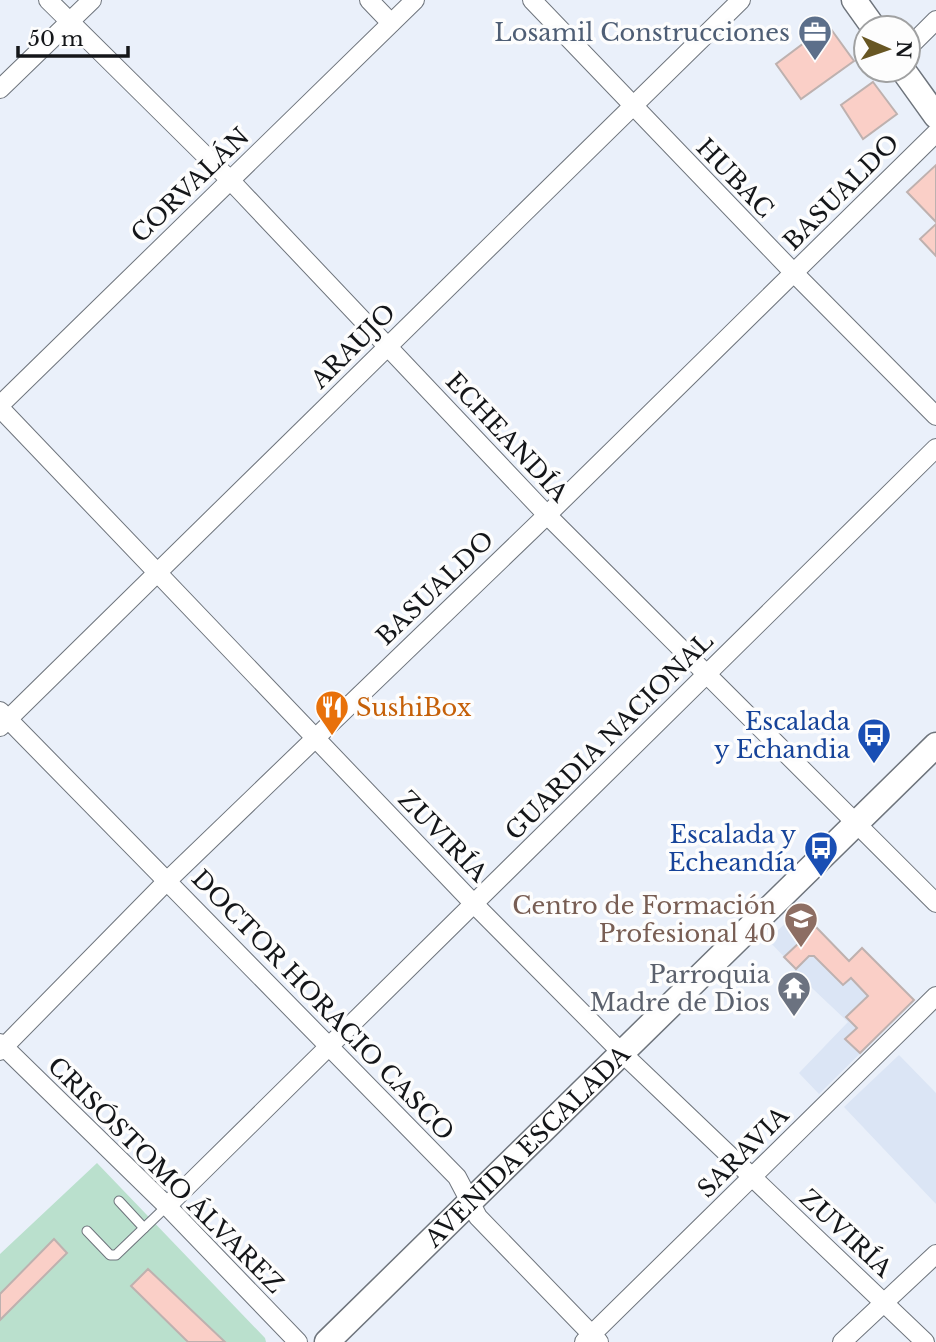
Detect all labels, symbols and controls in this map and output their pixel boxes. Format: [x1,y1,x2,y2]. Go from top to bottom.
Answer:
office icon: Losamil Construcciones [796,13,834,62]
scale bar [18,14,128,58]
north arrow [852,14,922,84]
place label: Losamil Construcciones [494,18,790,47]
text: 50 m [28,26,84,52]
text: N [892,40,915,59]
street label: CORVALÁN [125,122,255,248]
street label: BASUALDO [777,128,905,256]
street label: HUBAC [690,133,780,223]
street label: ARAUJO [304,298,401,395]
street label: ECHEANDÍA [440,366,574,508]
street label: BASUALDO [370,525,500,651]
street label: GUARDIA NACIONAL [499,626,719,846]
restaurant icon: SushiBox [313,688,351,737]
place label: SushiBox [356,693,472,722]
place label: Escalada y Echandia [714,707,851,764]
bus stop icon: Escalada y Echandia [855,716,893,765]
street label: ZUVIRÍA [393,784,494,888]
place label: Escalada y Echeandía [668,820,797,877]
bus stop icon: Escalada y Echeandía [802,829,840,878]
street label: DOCTOR HORACIO CASCO [186,864,460,1146]
place label: Centro de Formación Profesional 40 [512,891,776,948]
school or university icon: Centro de Formación Profesional 40 [782,900,820,949]
place label: Parroquia Madre de Dios [590,960,771,1017]
temple icon: Parroquia Madre de Dios [775,969,813,1018]
street label: AVENIDA ESCALADA [418,1039,636,1253]
street label: CRISÓSTOMO ÁLVAREZ [42,1051,290,1299]
street label: SARAVIA [692,1100,795,1203]
street label: ZUVIRÍA [794,1183,898,1283]

